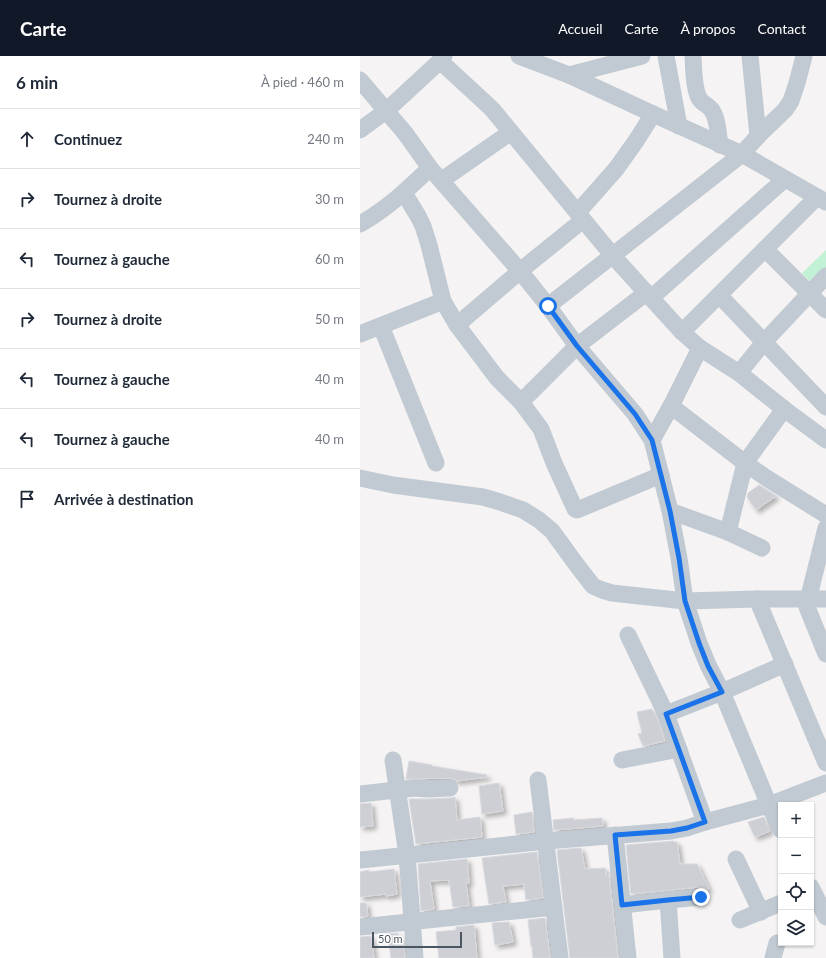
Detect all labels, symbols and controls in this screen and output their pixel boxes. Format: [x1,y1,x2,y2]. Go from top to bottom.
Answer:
text: Carte [20,17,66,40]
text: Accueil [558,20,603,37]
text: Carte [625,20,658,37]
text: À propos [680,20,735,37]
text: Contact [757,20,806,37]
text: 6 min [16,72,58,93]
text: À pied · 460 m [261,74,344,90]
icon: ahead [16,128,38,150]
text: Continuez [54,130,122,148]
text: 240 m [307,131,344,147]
icon: right [16,188,38,210]
text: Tournez à droite [54,190,162,208]
text: 30 m [315,191,344,207]
icon: left [16,248,38,270]
text: Tournez à gauche [54,250,170,268]
text: 60 m [315,251,344,267]
route start [539,297,557,315]
icon: right [16,308,38,330]
text: Tournez à droite [54,310,162,328]
text: 50 m [315,311,344,327]
icon: left [16,368,38,390]
text: Tournez à gauche [54,370,170,388]
text: 40 m [315,371,344,387]
icon: left [16,428,38,450]
text: Tournez à gauche [54,430,170,448]
text: 40 m [315,431,344,447]
icon: arrive [16,488,38,510]
text: Arrivée à destination [54,490,193,508]
map controls [778,802,814,946]
button: + [778,802,814,838]
button: − [778,838,814,874]
button: locate [778,874,814,910]
route end [692,888,710,906]
button: layers [778,910,814,946]
scale bar [372,930,462,949]
text: 50 m [378,932,403,945]

